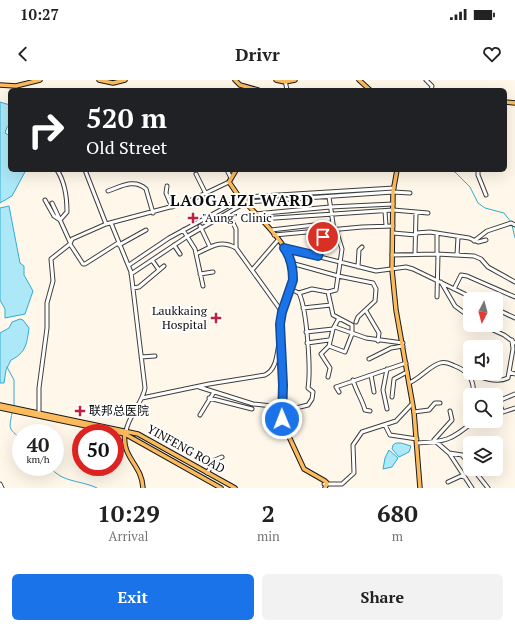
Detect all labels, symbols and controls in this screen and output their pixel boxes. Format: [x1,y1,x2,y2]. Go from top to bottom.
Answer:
text: 10:27 [20,4,59,24]
text: Drivr [235,42,280,66]
icon: back [12,43,34,65]
icon: heart [481,43,503,65]
text: 520 m [86,99,167,136]
icon: right [20,104,72,156]
text: Old Street [86,135,167,159]
district label: LAOGAIZI WARD [170,189,314,211]
place label: "Aung" Clinic [202,210,272,225]
marker: "Aung" Clinic [187,212,199,224]
pin [306,220,340,254]
icon: arrive [312,226,334,248]
north arrow [463,292,503,332]
map controls [463,292,503,476]
place label: Laukkaing Hospital [152,303,208,332]
marker: Laukkaing Hospital [210,312,222,324]
button: sound [463,340,503,380]
button: search [463,388,503,428]
position arrow [261,398,303,440]
place label: 联邦总医院 [89,403,149,418]
marker: 联邦总医院 [74,405,86,417]
street label: YINFENG ROAD [145,421,228,476]
speed limit sign: 50 [72,424,124,476]
text: 40 [27,431,49,458]
button: layers [463,436,503,476]
text: km/h [26,453,50,466]
text: 10:29 [97,497,160,529]
text: 2 [262,497,275,529]
text: 680 [377,497,418,529]
text: Arrival [109,527,148,545]
text: min [257,527,280,545]
text: m [392,527,403,545]
button: Exit [12,574,254,620]
button: Share [262,574,503,620]

